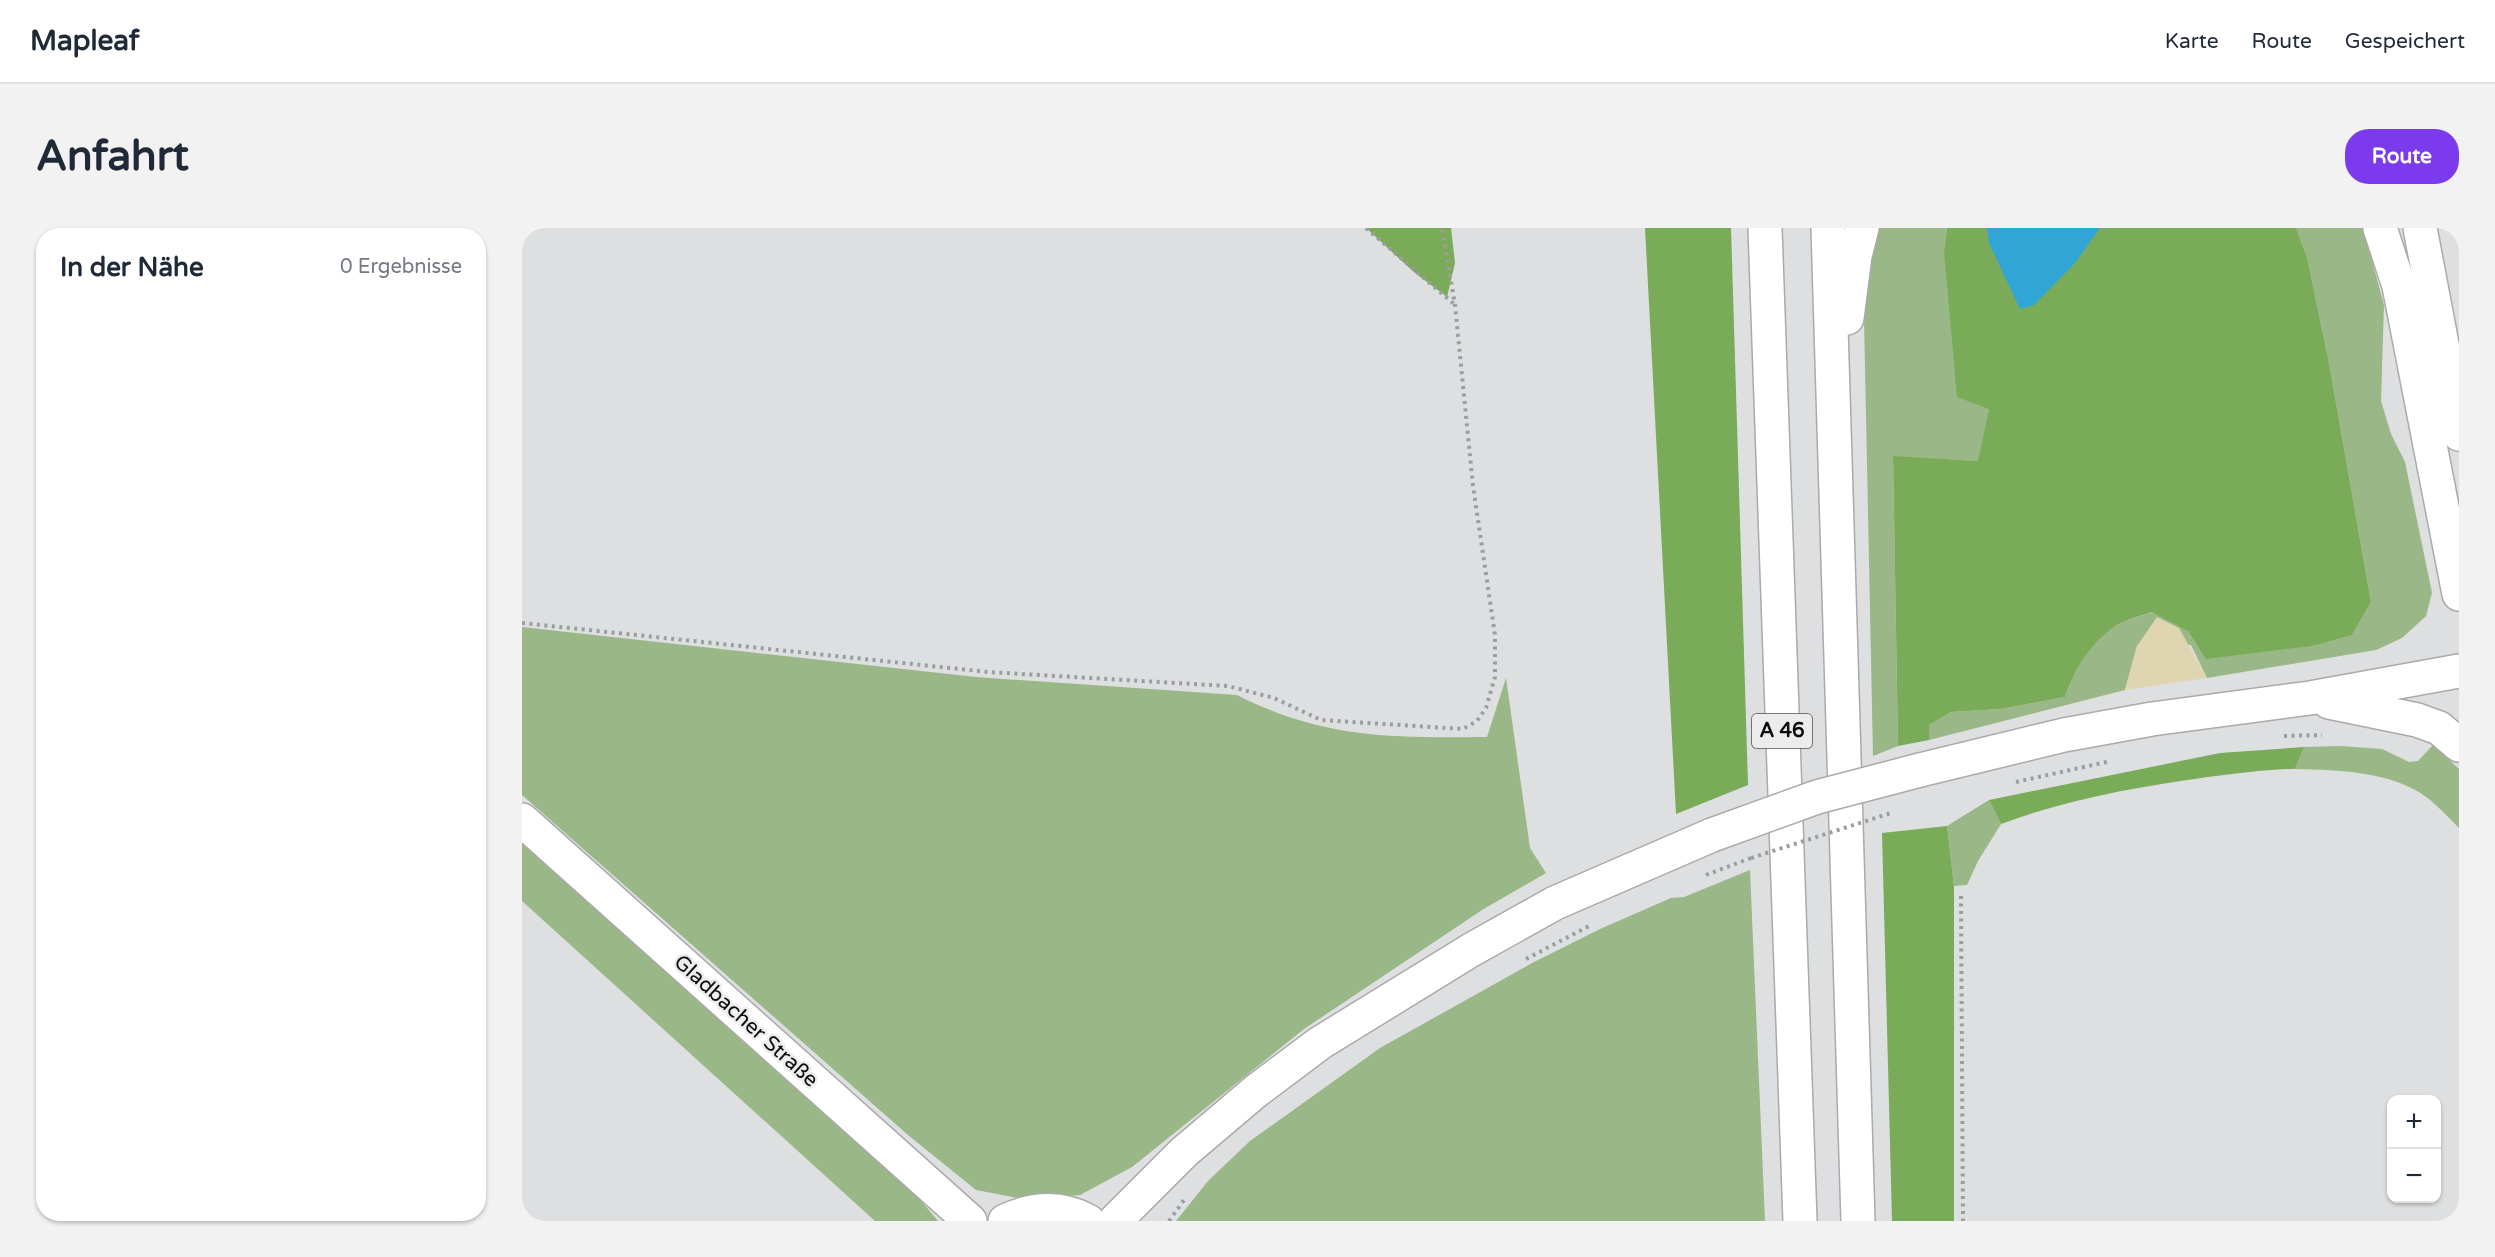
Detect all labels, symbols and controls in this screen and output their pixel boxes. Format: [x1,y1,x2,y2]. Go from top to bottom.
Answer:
text: Mapleaf [30,24,139,58]
text: Karte [2165,29,2219,54]
text: Route [2252,29,2312,54]
text: Gespeichert [2345,29,2465,54]
button: Route [2345,129,2459,184]
text: Anfahrt [36,131,189,182]
text: In der Nähe [60,252,204,283]
text: 0 Ergebnisse [340,255,462,279]
road number: A 46 [1752,714,1812,748]
street label: Gladbacher Straße [669,950,823,1092]
map controls [2387,1095,2441,1203]
button: + [2387,1095,2441,1149]
button: − [2387,1149,2441,1203]

